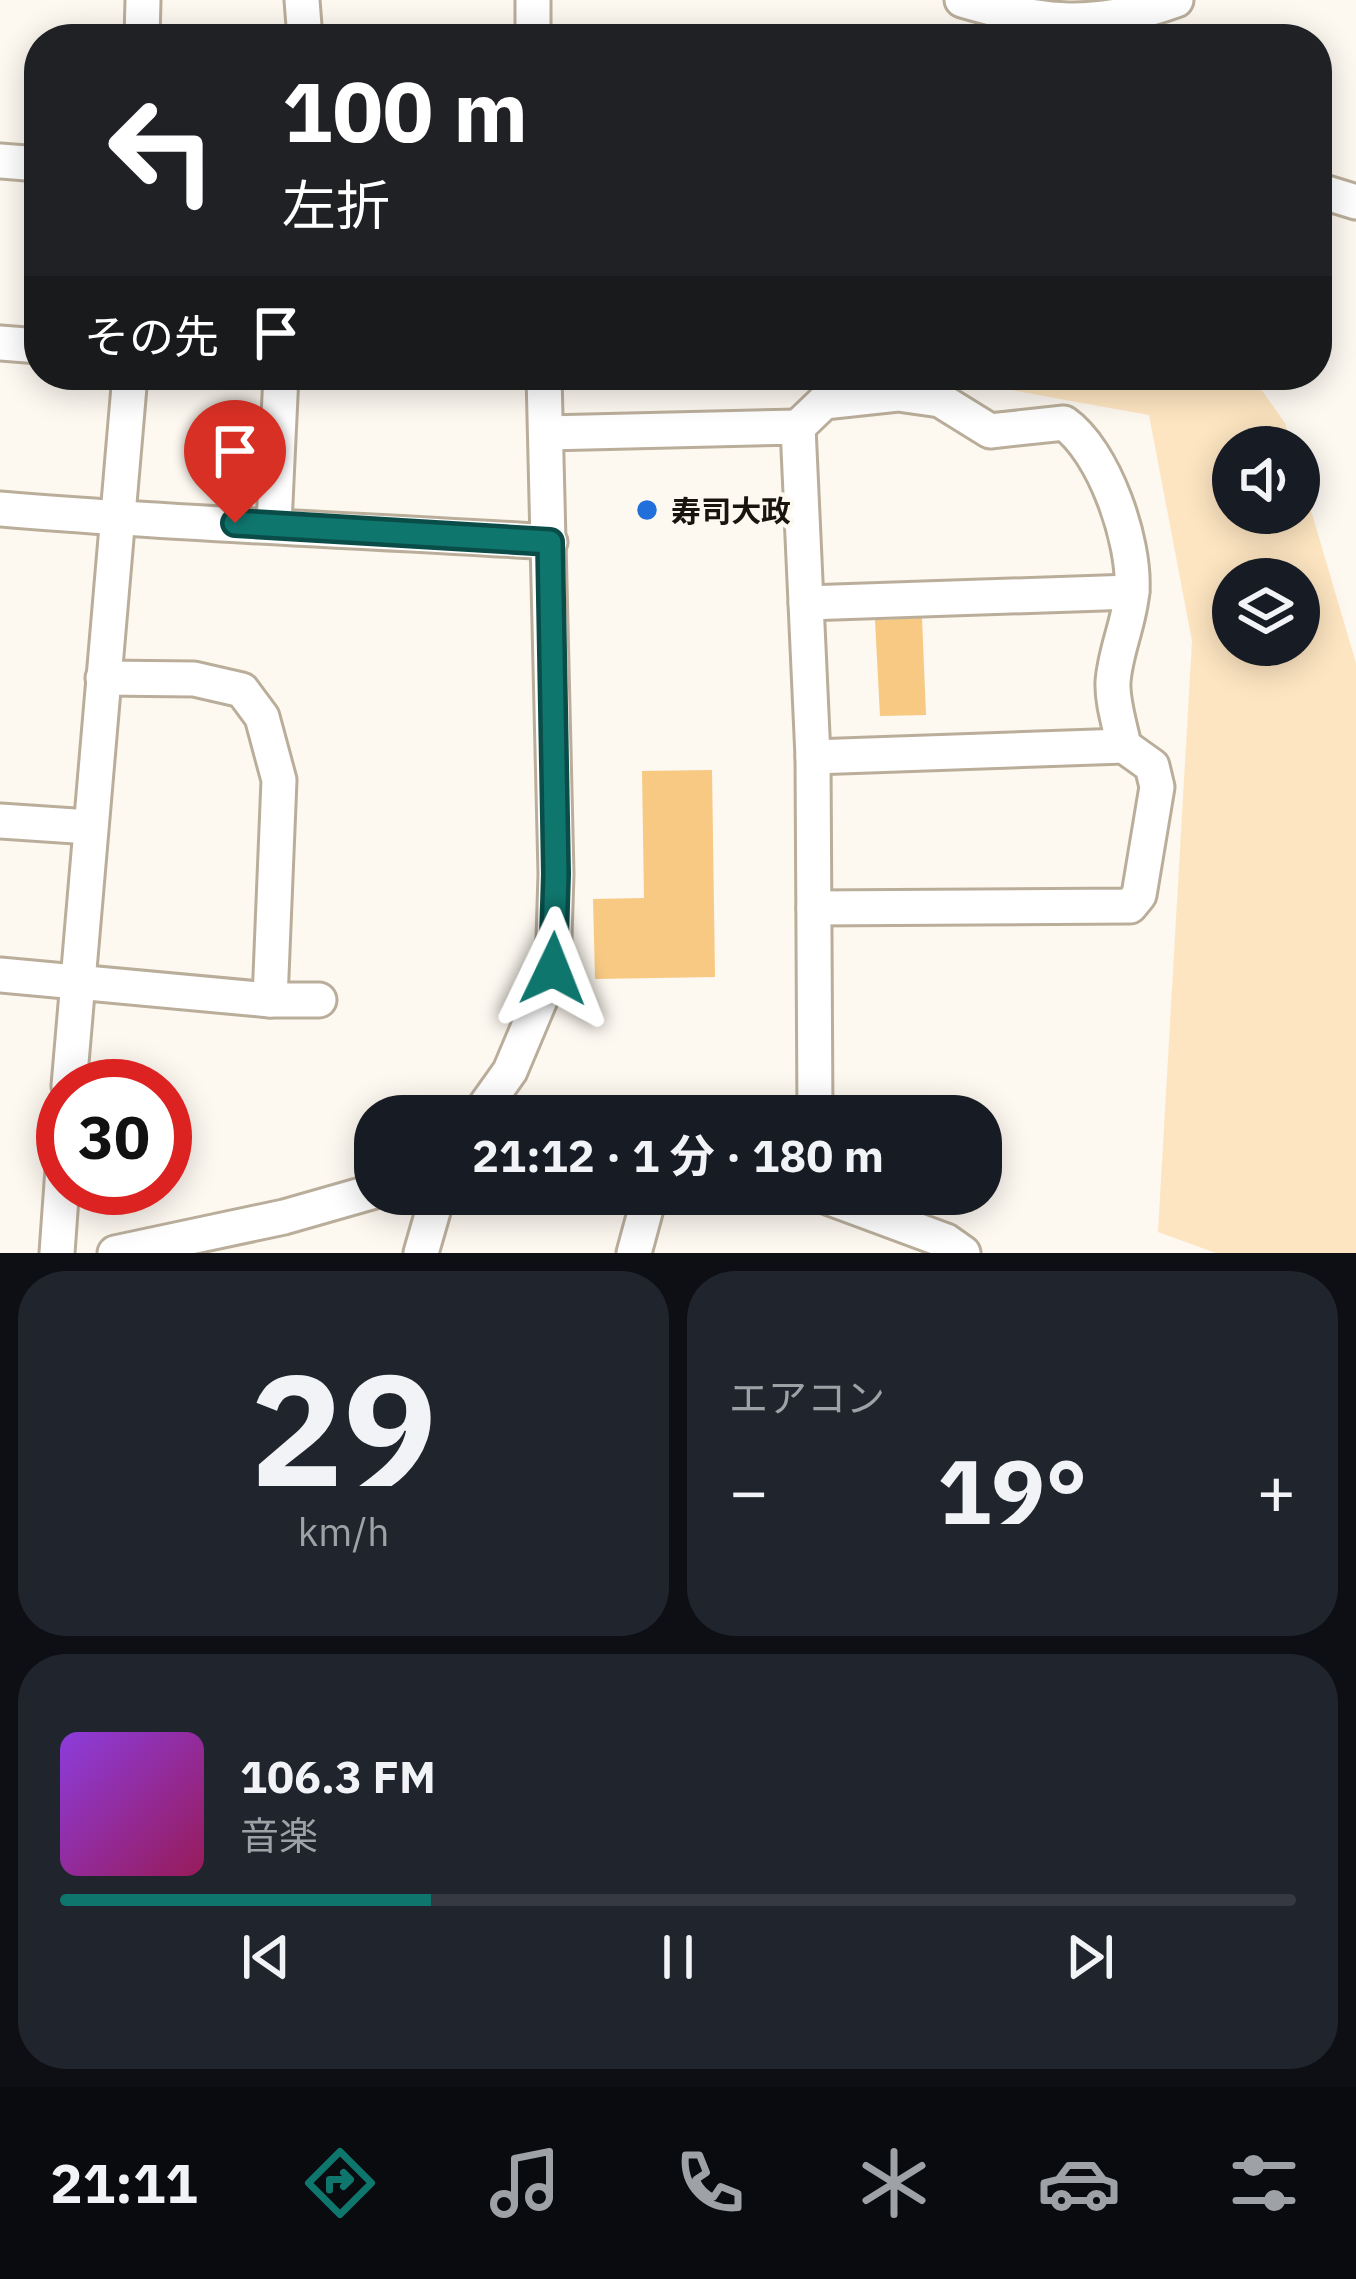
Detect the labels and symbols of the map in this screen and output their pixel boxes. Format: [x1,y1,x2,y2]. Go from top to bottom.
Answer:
pin [184,400,286,523]
place label: 寿司大政 [671,491,791,530]
marker: 寿司大政 [634,497,660,523]
position arrow [490,906,616,1032]
speed limit sign: 30 [36,1059,192,1215]

